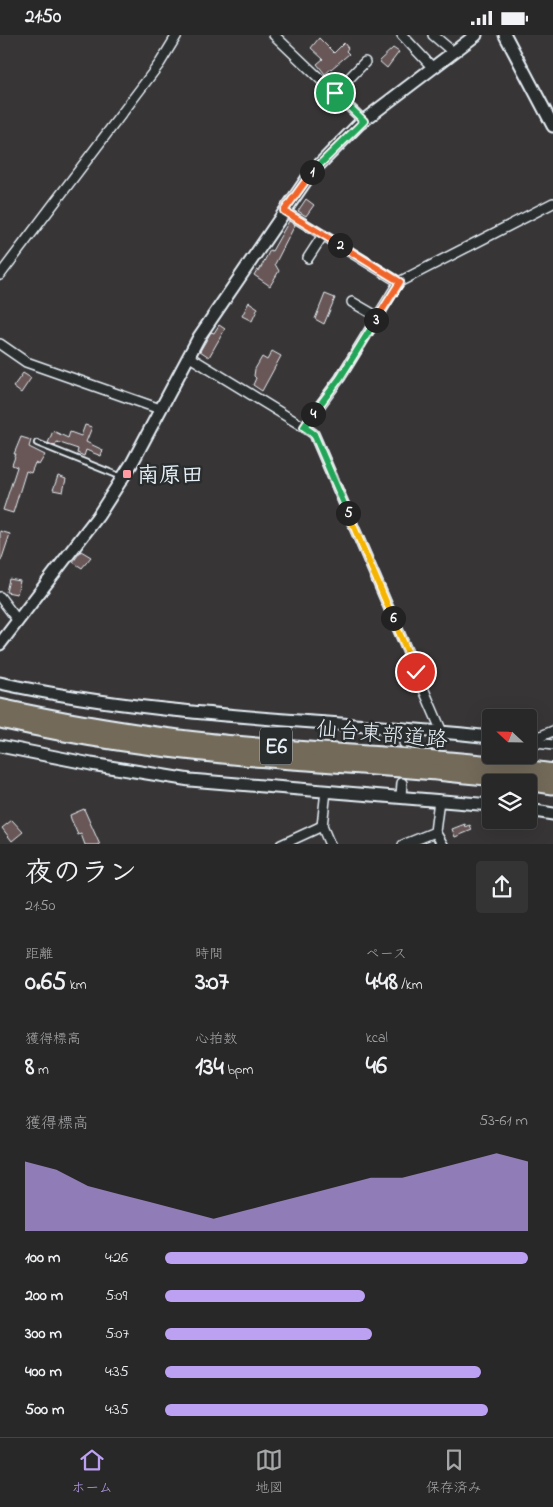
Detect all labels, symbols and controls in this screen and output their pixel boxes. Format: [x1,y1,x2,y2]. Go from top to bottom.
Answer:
text: 21:50 [25,4,61,31]
pin [314,72,356,114]
icon: arrive [321,79,349,107]
pin: 1 [300,159,324,185]
text: 1 [310,162,315,183]
pin: 2 [328,233,352,257]
text: 2 [337,235,344,256]
pin: 3 [364,307,388,333]
text: 3 [374,310,379,331]
pin: 4 [300,401,326,427]
text: 4 [311,404,316,425]
place label: 南原田 [137,461,203,493]
marker: 南原田 [121,468,133,480]
pin: 5 [336,501,360,525]
text: 5 [344,503,353,524]
pin: 6 [380,605,406,631]
text: 6 [390,608,397,629]
pin [395,651,437,693]
icon: check [402,658,430,686]
north arrow [482,709,538,764]
map controls [482,709,537,829]
street label: 仙台東部道路 [315,714,449,758]
road number: E6 [260,727,292,764]
button: layers [482,774,537,829]
text: 夜のラン [25,854,137,895]
button: share [476,861,528,913]
text: 21:50 [25,894,55,918]
text: 距離 [25,944,53,965]
text: 時間 [195,944,223,965]
text: ペース [366,944,407,965]
text: 0.65 [25,965,66,1001]
text: 3:07 [195,965,229,1001]
text: 4:48 [366,965,398,1001]
text: km [66,975,87,996]
text: /km [398,975,423,996]
text: kcal [366,1028,388,1049]
text: 獲得標高 [25,1029,81,1050]
text: 心拍数 [195,1029,237,1050]
text: 46 [366,1049,387,1085]
text: 8 [25,1050,34,1086]
text: 134 [195,1050,224,1086]
text: m [34,1060,49,1081]
text: bpm [224,1060,253,1081]
text: 53–61 m [479,1109,528,1133]
text: 獲得標高 [25,1112,89,1136]
text: 100 m [25,1246,60,1270]
text: 4:26 [105,1246,128,1270]
text: 200 m [25,1284,63,1308]
text: 5:09 [105,1284,127,1308]
text: 300 m [25,1322,62,1346]
text: 5:07 [105,1322,129,1346]
text: 400 m [25,1360,62,1384]
text: 4:35 [105,1360,129,1384]
text: 500 m [25,1398,64,1422]
text: 4:35 [105,1398,129,1422]
tab: ホーム [71,1446,113,1499]
tab: 地図 [255,1446,283,1499]
tab: 保存済み [426,1446,482,1499]

